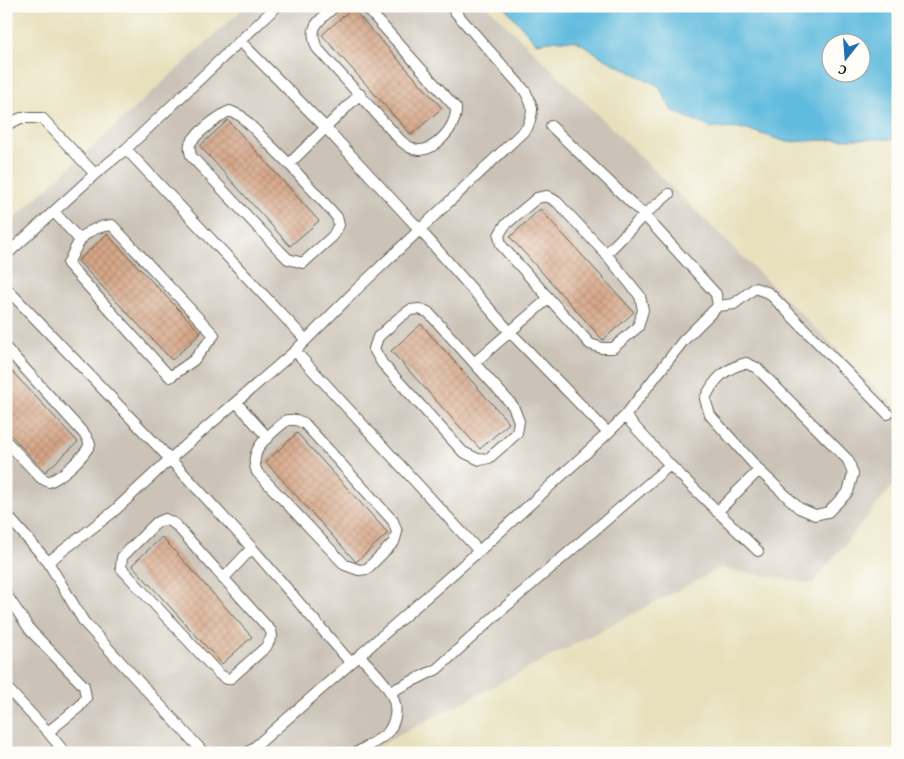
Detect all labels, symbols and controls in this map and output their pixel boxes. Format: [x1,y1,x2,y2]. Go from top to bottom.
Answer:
north arrow [822,32,872,82]
text: С [835,60,849,81]

